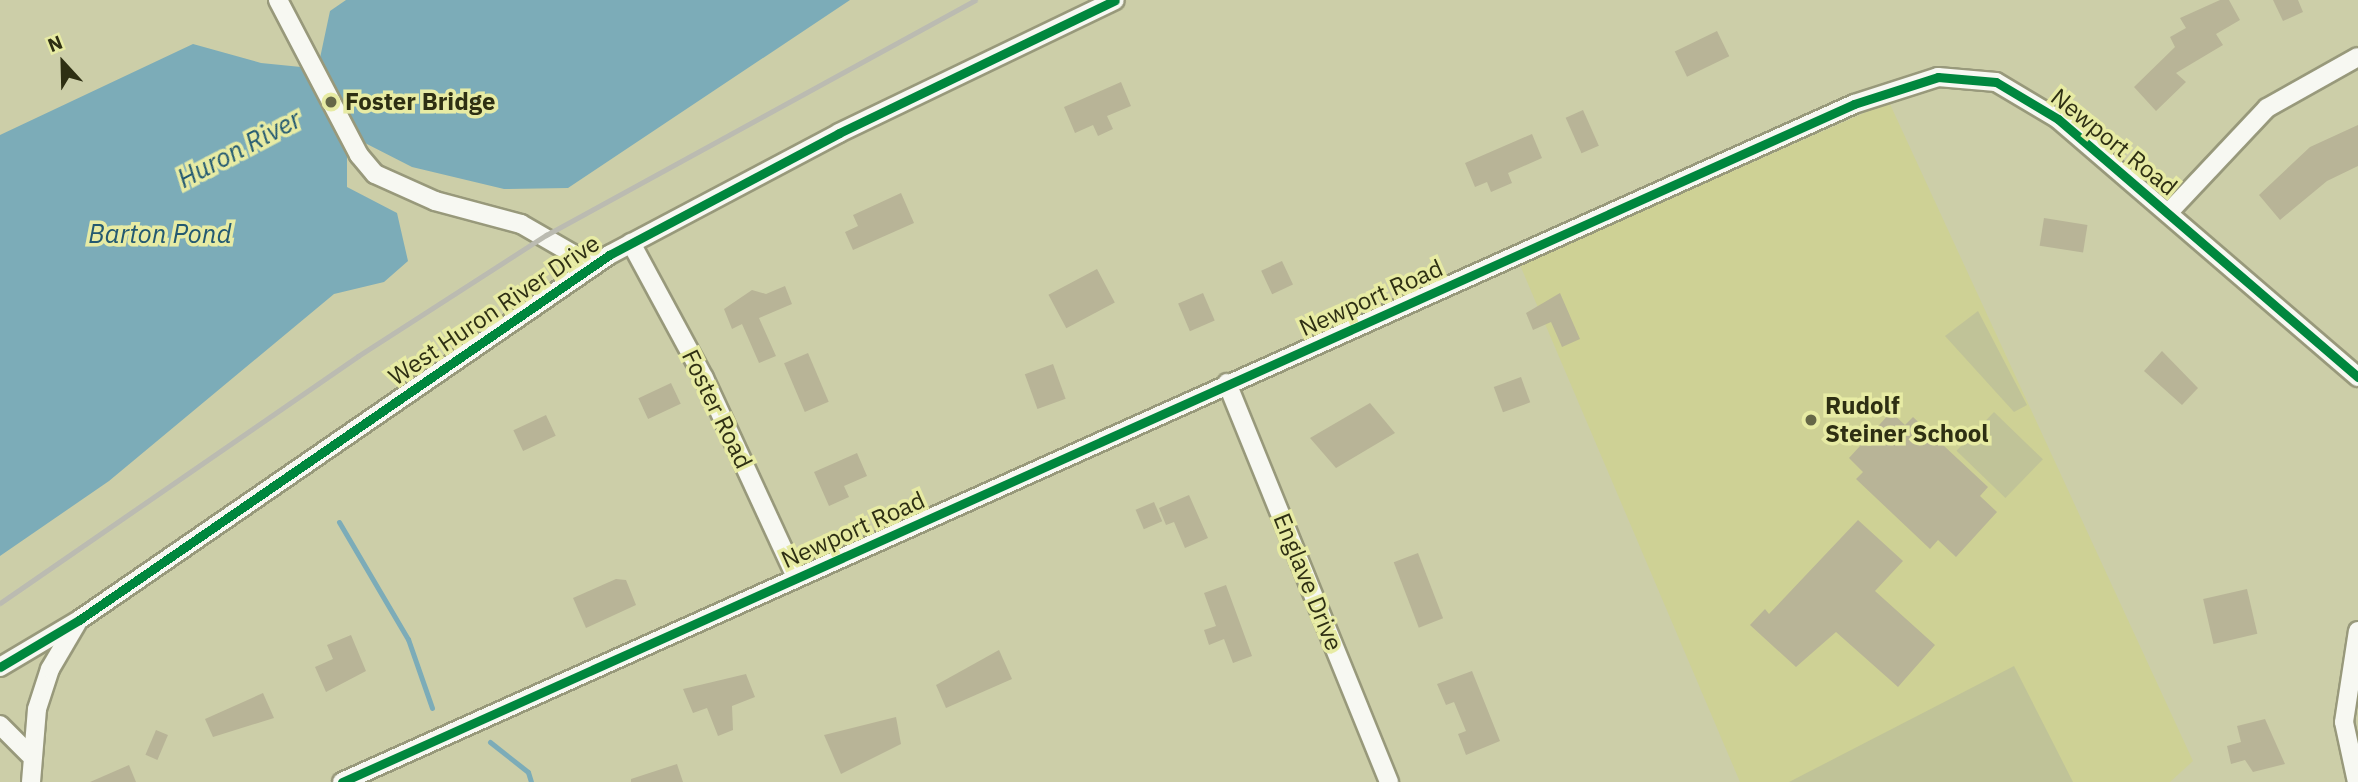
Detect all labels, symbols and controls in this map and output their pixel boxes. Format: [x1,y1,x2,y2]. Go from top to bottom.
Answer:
north arrow [28,28,98,98]
text: N [44,30,66,57]
street label: Newport Road [2045,82,2183,202]
place label: Foster Bridge [345,88,495,116]
marker: Foster Bridge [323,94,339,110]
water label: Huron River [172,104,306,194]
water label: Barton Pond [88,218,232,250]
street label: West Huron River Drive [383,229,605,391]
street label: Newport Road [1295,254,1447,342]
street label: Foster Road [676,345,758,473]
place label: Rudolf Steiner School [1825,392,1988,448]
marker: Rudolf Steiner School [1803,412,1819,428]
street label: Newport Road [777,486,929,574]
street label: Englave Drive [1267,509,1349,655]

